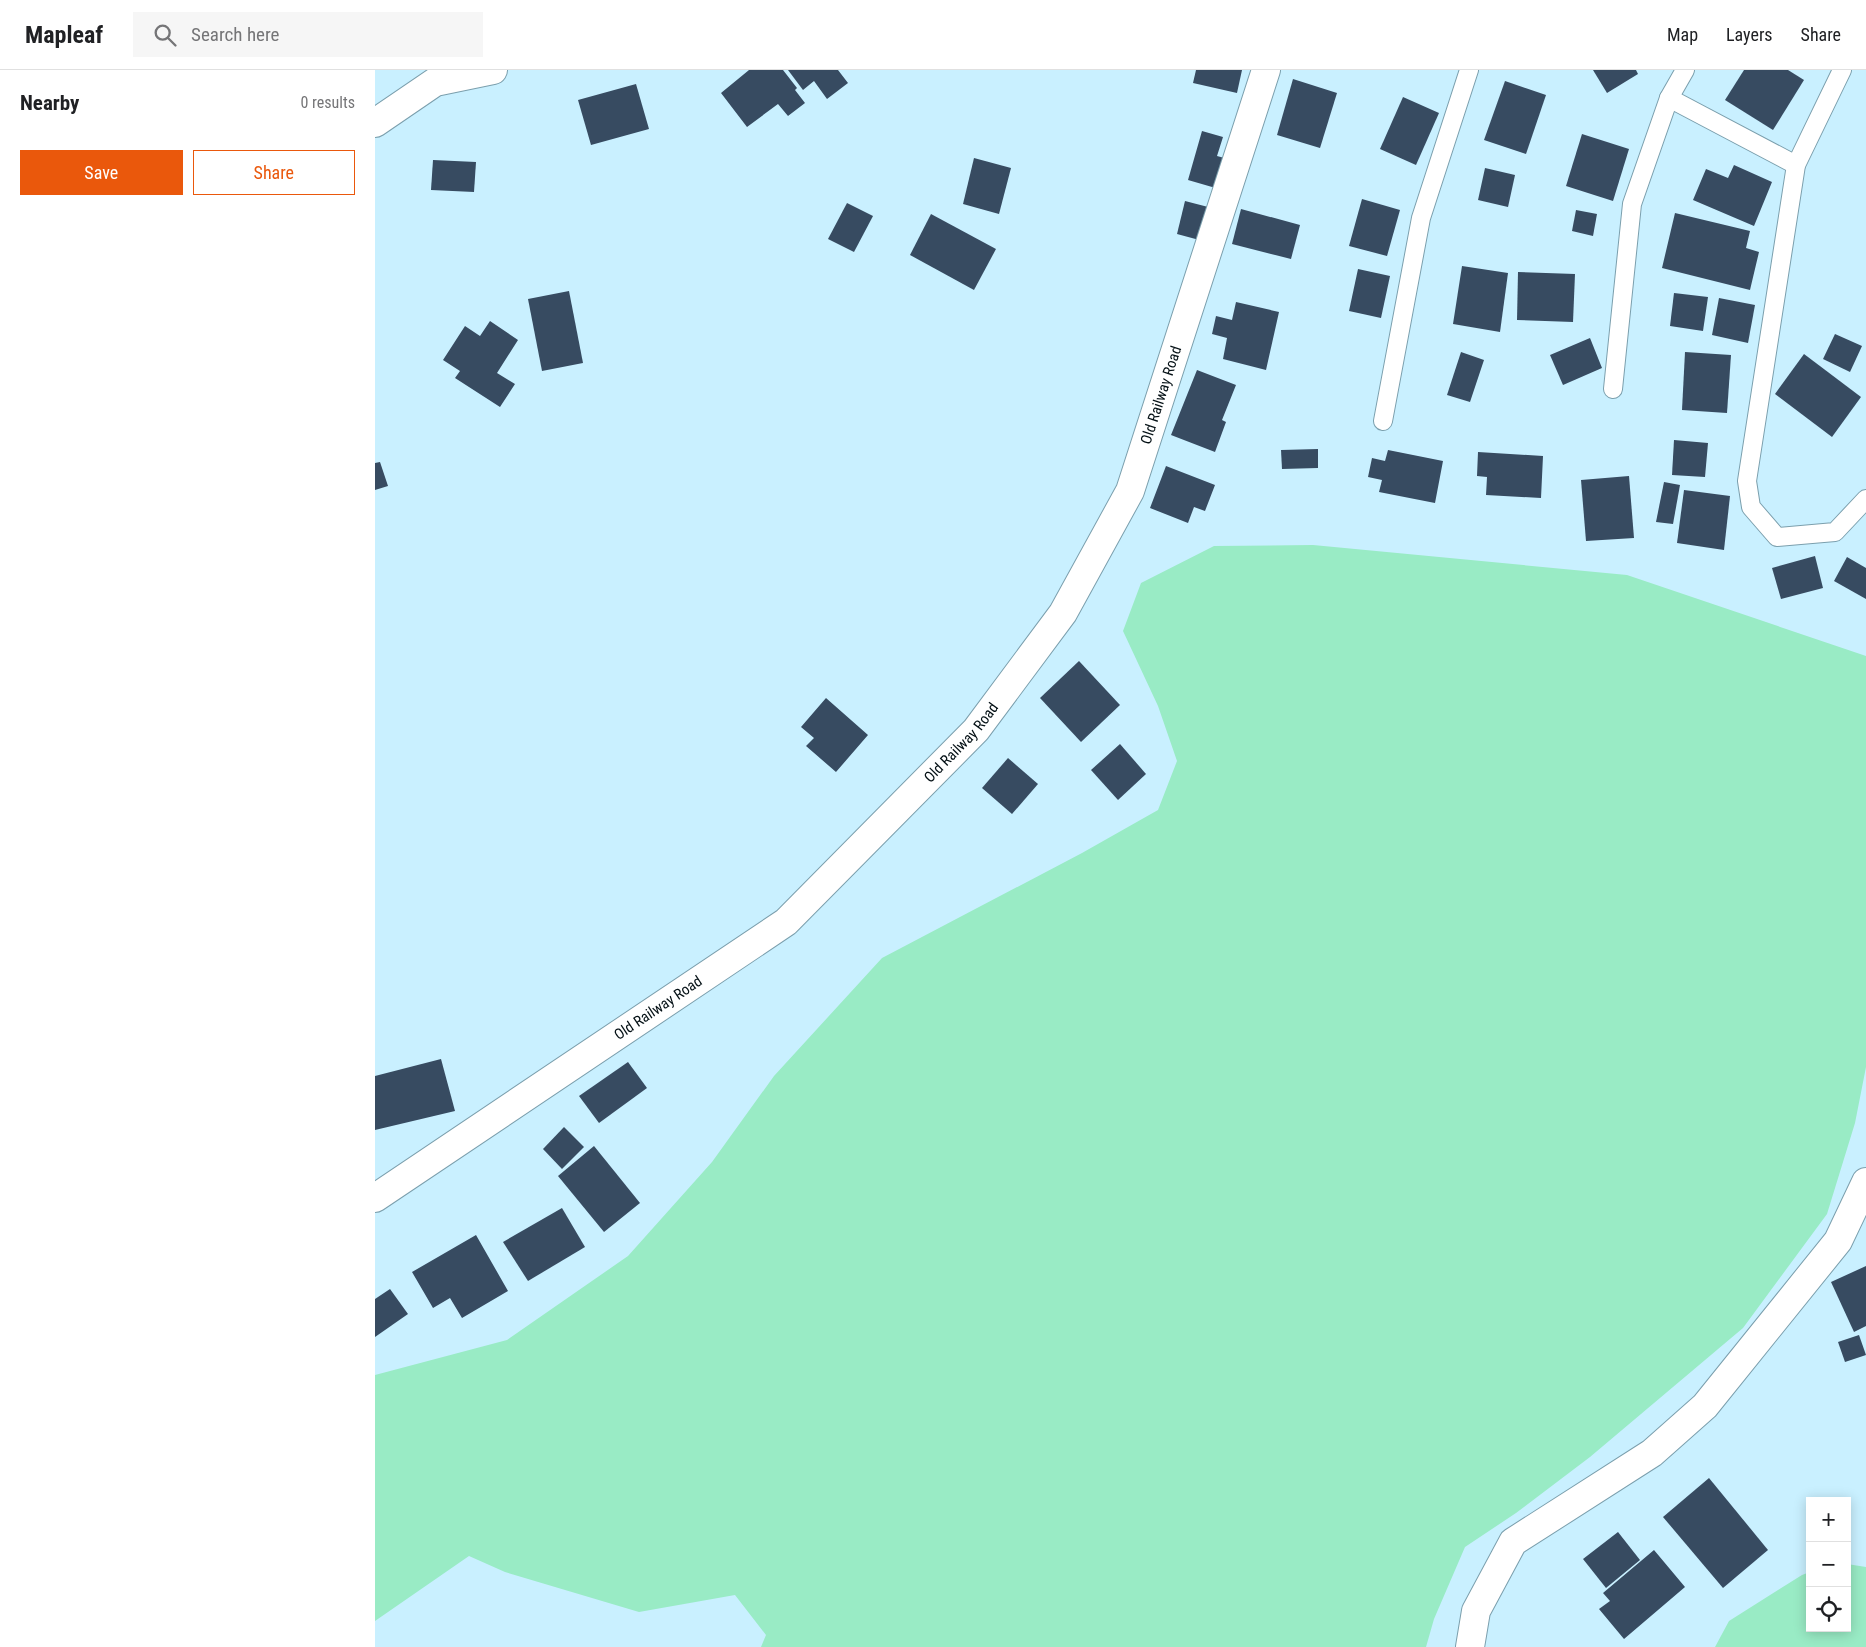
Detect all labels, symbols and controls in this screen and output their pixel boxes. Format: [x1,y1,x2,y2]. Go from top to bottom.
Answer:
search box [133,12,483,57]
text: Mapleaf [25,21,103,49]
icon: search [151,21,179,49]
text: Search here [191,23,279,46]
text: Map [1667,24,1698,45]
text: Layers [1726,24,1773,45]
text: Share [1801,24,1841,45]
text: Nearby [20,91,79,115]
text: 0 results [300,93,355,112]
button: Save [20,150,183,195]
button: Share [193,150,355,195]
street label: Old Railway Road [1137,344,1185,446]
street label: Old Railway Road [920,699,1002,786]
street label: Old Railway Road [611,972,706,1044]
map controls [1806,1497,1851,1632]
button: + [1806,1497,1851,1542]
button: − [1806,1542,1851,1587]
button: locate [1806,1587,1851,1632]

